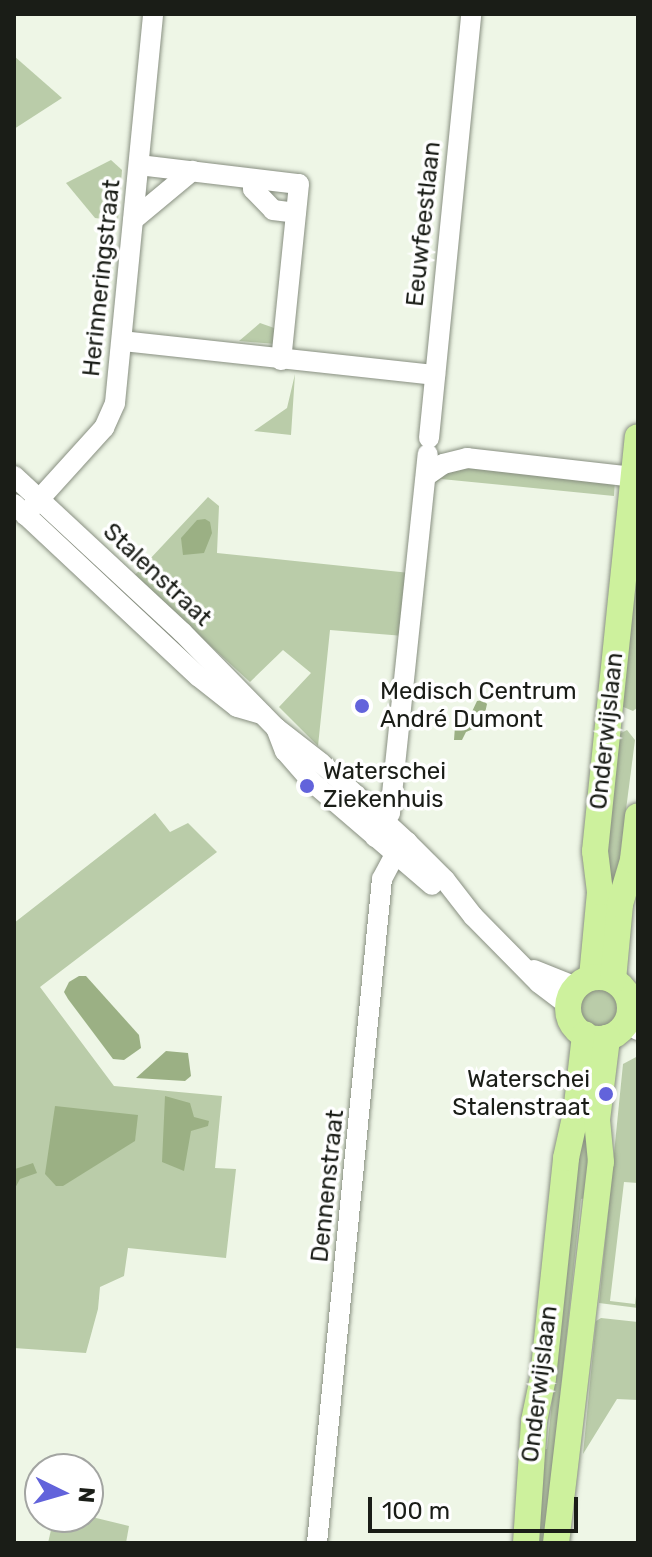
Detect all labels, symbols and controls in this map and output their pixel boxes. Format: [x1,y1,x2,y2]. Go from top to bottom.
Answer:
street label: Eeuwfeestlaan [401,140,447,308]
street label: Herinneringstraat [77,178,127,378]
street label: Stalenstraat [97,518,217,632]
street label: Onderwijslaan [584,651,630,811]
place label: Medisch Centrum André Dumont [380,678,577,734]
marker: Medisch Centrum André Dumont [351,695,373,717]
place label: Waterschei Ziekenhuis [323,758,446,814]
marker: Waterschei Ziekenhuis [298,777,316,795]
place label: Waterschei Stalenstraat [452,1066,590,1122]
marker: Waterschei Stalenstraat [597,1085,615,1103]
street label: Dennenstraat [306,1108,350,1264]
street label: Onderwijslaan [516,1304,564,1464]
north arrow [24,1453,104,1533]
scale bar [372,1481,582,1531]
text: N [72,1486,101,1504]
text: 100 m [382,1497,450,1525]

